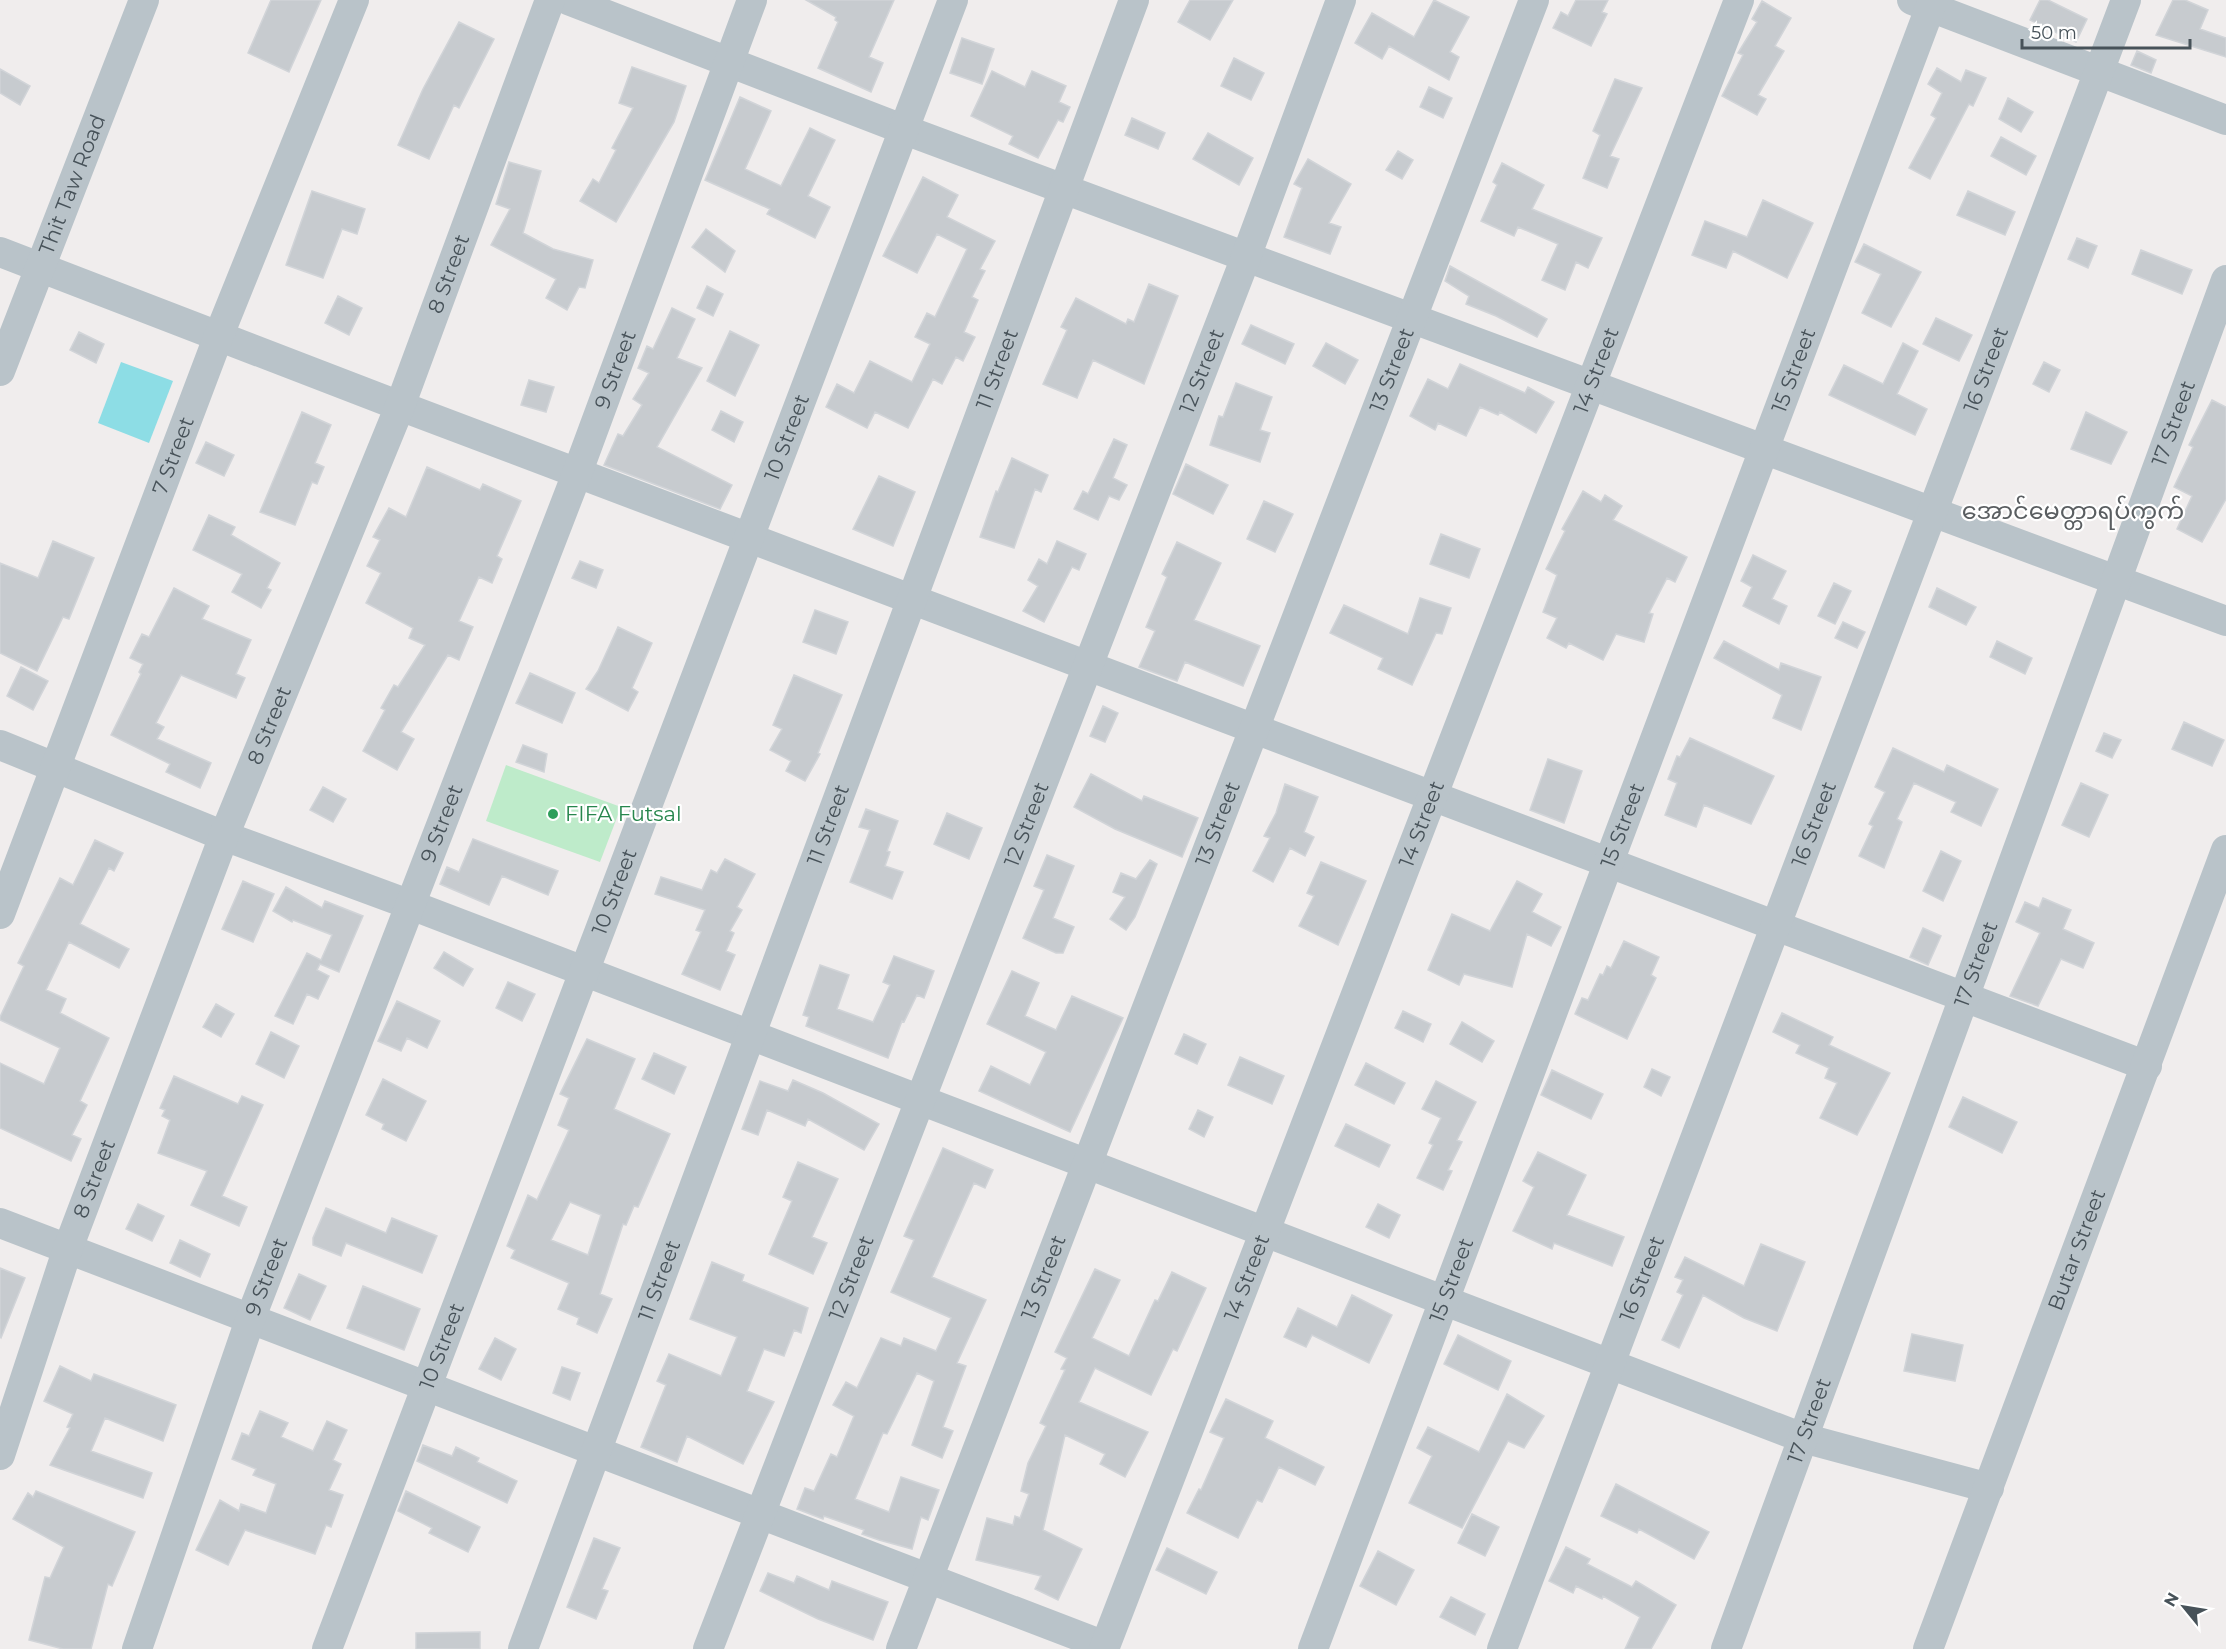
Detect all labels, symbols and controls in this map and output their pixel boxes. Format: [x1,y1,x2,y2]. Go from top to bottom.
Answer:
scale bar [2022,12,2190,50]
text: 50 m [2031,22,2077,44]
street label: Thit Taw Road [33,111,110,258]
street label: 8 Street [422,231,474,317]
street label: 16 Street [1958,323,2013,416]
street label: 13 Street [1364,324,1419,416]
street label: 14 Street [1568,324,1624,417]
street label: 15 Street [1766,324,1821,416]
street label: 11 Street [970,325,1023,413]
street label: 12 Street [1174,325,1229,417]
street label: 9 Street [589,327,641,412]
street label: 17 Street [2146,377,2200,469]
street label: 10 Street [759,390,814,484]
street label: 7 Street [147,413,199,498]
district label: အောင်မေတ္တာရပ်ကွက် [1962,495,2184,530]
street label: 8 Street [242,682,296,768]
street label: 14 Street [1393,777,1449,871]
street label: 12 Street [999,778,1054,870]
street label: 13 Street [1190,778,1245,869]
street label: 16 Street [1786,778,1841,870]
street label: 15 Street [1595,779,1650,871]
street label: 9 Street [415,781,468,866]
street label: 11 Street [802,781,854,868]
place label: FIFA Futsal [565,801,682,826]
marker: FIFA Futsal [546,807,560,821]
street label: 10 Street [586,845,642,938]
street label: 17 Street [1949,918,2003,1010]
street label: 8 Street [68,1136,120,1222]
street label: Butar Street [2042,1185,2110,1314]
street label: 13 Street [1016,1231,1071,1323]
street label: 14 Street [1219,1231,1274,1324]
street label: 12 Street [823,1232,879,1323]
street label: 16 Street [1614,1232,1669,1325]
street label: 9 Street [240,1234,292,1319]
street label: 15 Street [1424,1234,1478,1326]
street label: 11 Street [633,1236,685,1324]
street label: 10 Street [414,1299,469,1393]
street label: 17 Street [1782,1374,1836,1467]
north arrow [2154,1577,2214,1637]
text: N [2160,1589,2183,1610]

